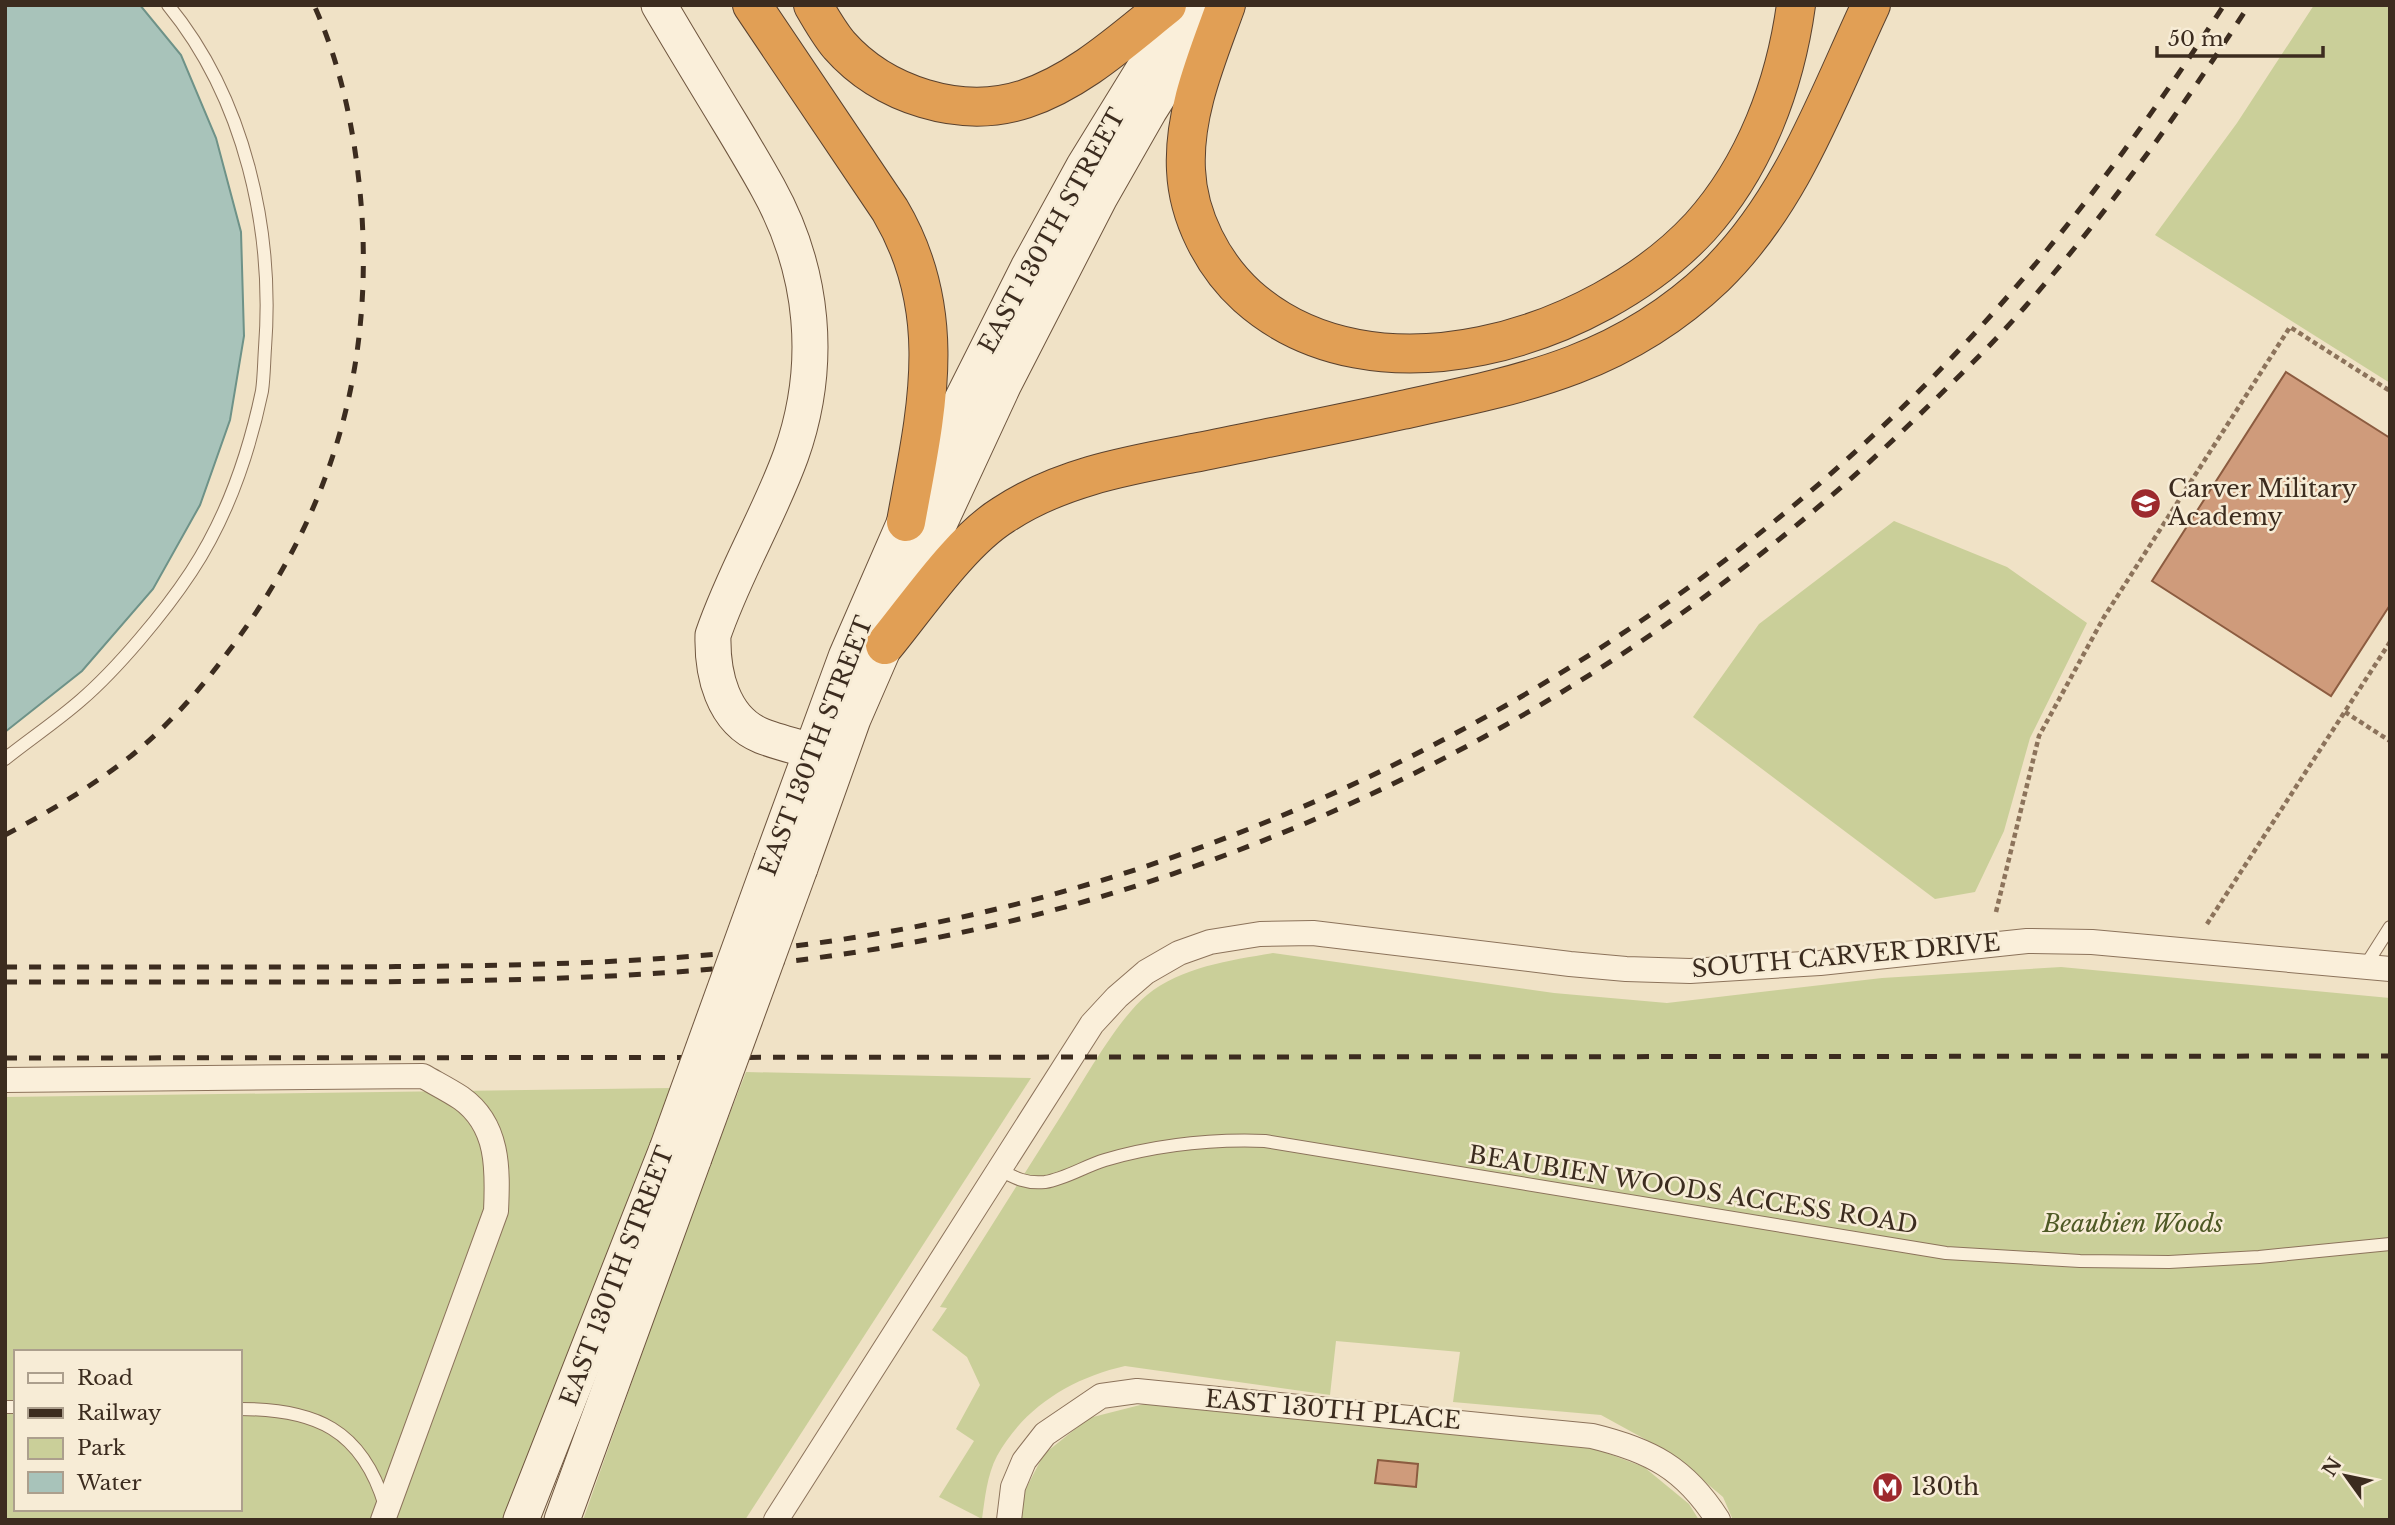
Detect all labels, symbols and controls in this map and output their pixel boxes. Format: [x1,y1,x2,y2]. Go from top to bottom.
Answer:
scale bar [2157,14,2323,58]
text: 50 m [2168,26,2224,52]
street label: EAST 130TH STREET [972,103,1131,358]
place label: Carver Military Academy [2167,474,2358,531]
school or university icon: Carver Military Academy [2128,486,2162,520]
street label: EAST 130TH STREET [753,612,878,880]
street label: SOUTH CARVER DRIVE [1690,928,2002,983]
street label: BEAUBIEN WOODS ACCESS ROAD [1466,1140,1920,1239]
street label: EAST 130TH STREET [554,1142,679,1410]
park label: Beaubien Woods [2042,1209,2223,1238]
legend [14,1350,242,1511]
text: Road [77,1365,133,1391]
street label: EAST 130TH PLACE [1204,1384,1462,1435]
text: Railway [77,1400,162,1426]
text: Park [77,1435,126,1461]
north arrow [2311,1441,2381,1511]
text: N [2318,1453,2347,1481]
text: Water [76,1470,141,1496]
metro station icon: 130th [1871,1470,1905,1504]
place label: 130th [1911,1472,1979,1501]

